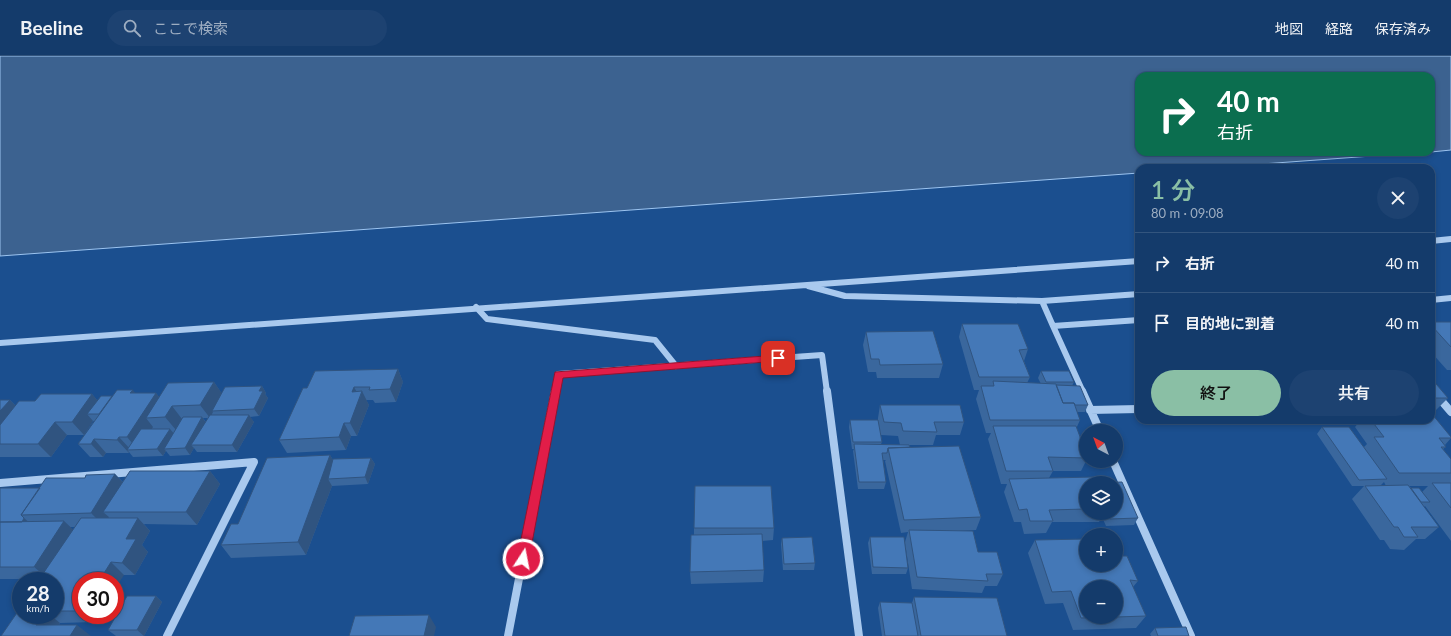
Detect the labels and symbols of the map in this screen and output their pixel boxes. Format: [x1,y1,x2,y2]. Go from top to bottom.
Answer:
pin [761,341,795,375]
north arrow [1079,424,1123,468]
position arrow [502,538,544,580]
speed limit sign: 30 [72,572,124,624]

